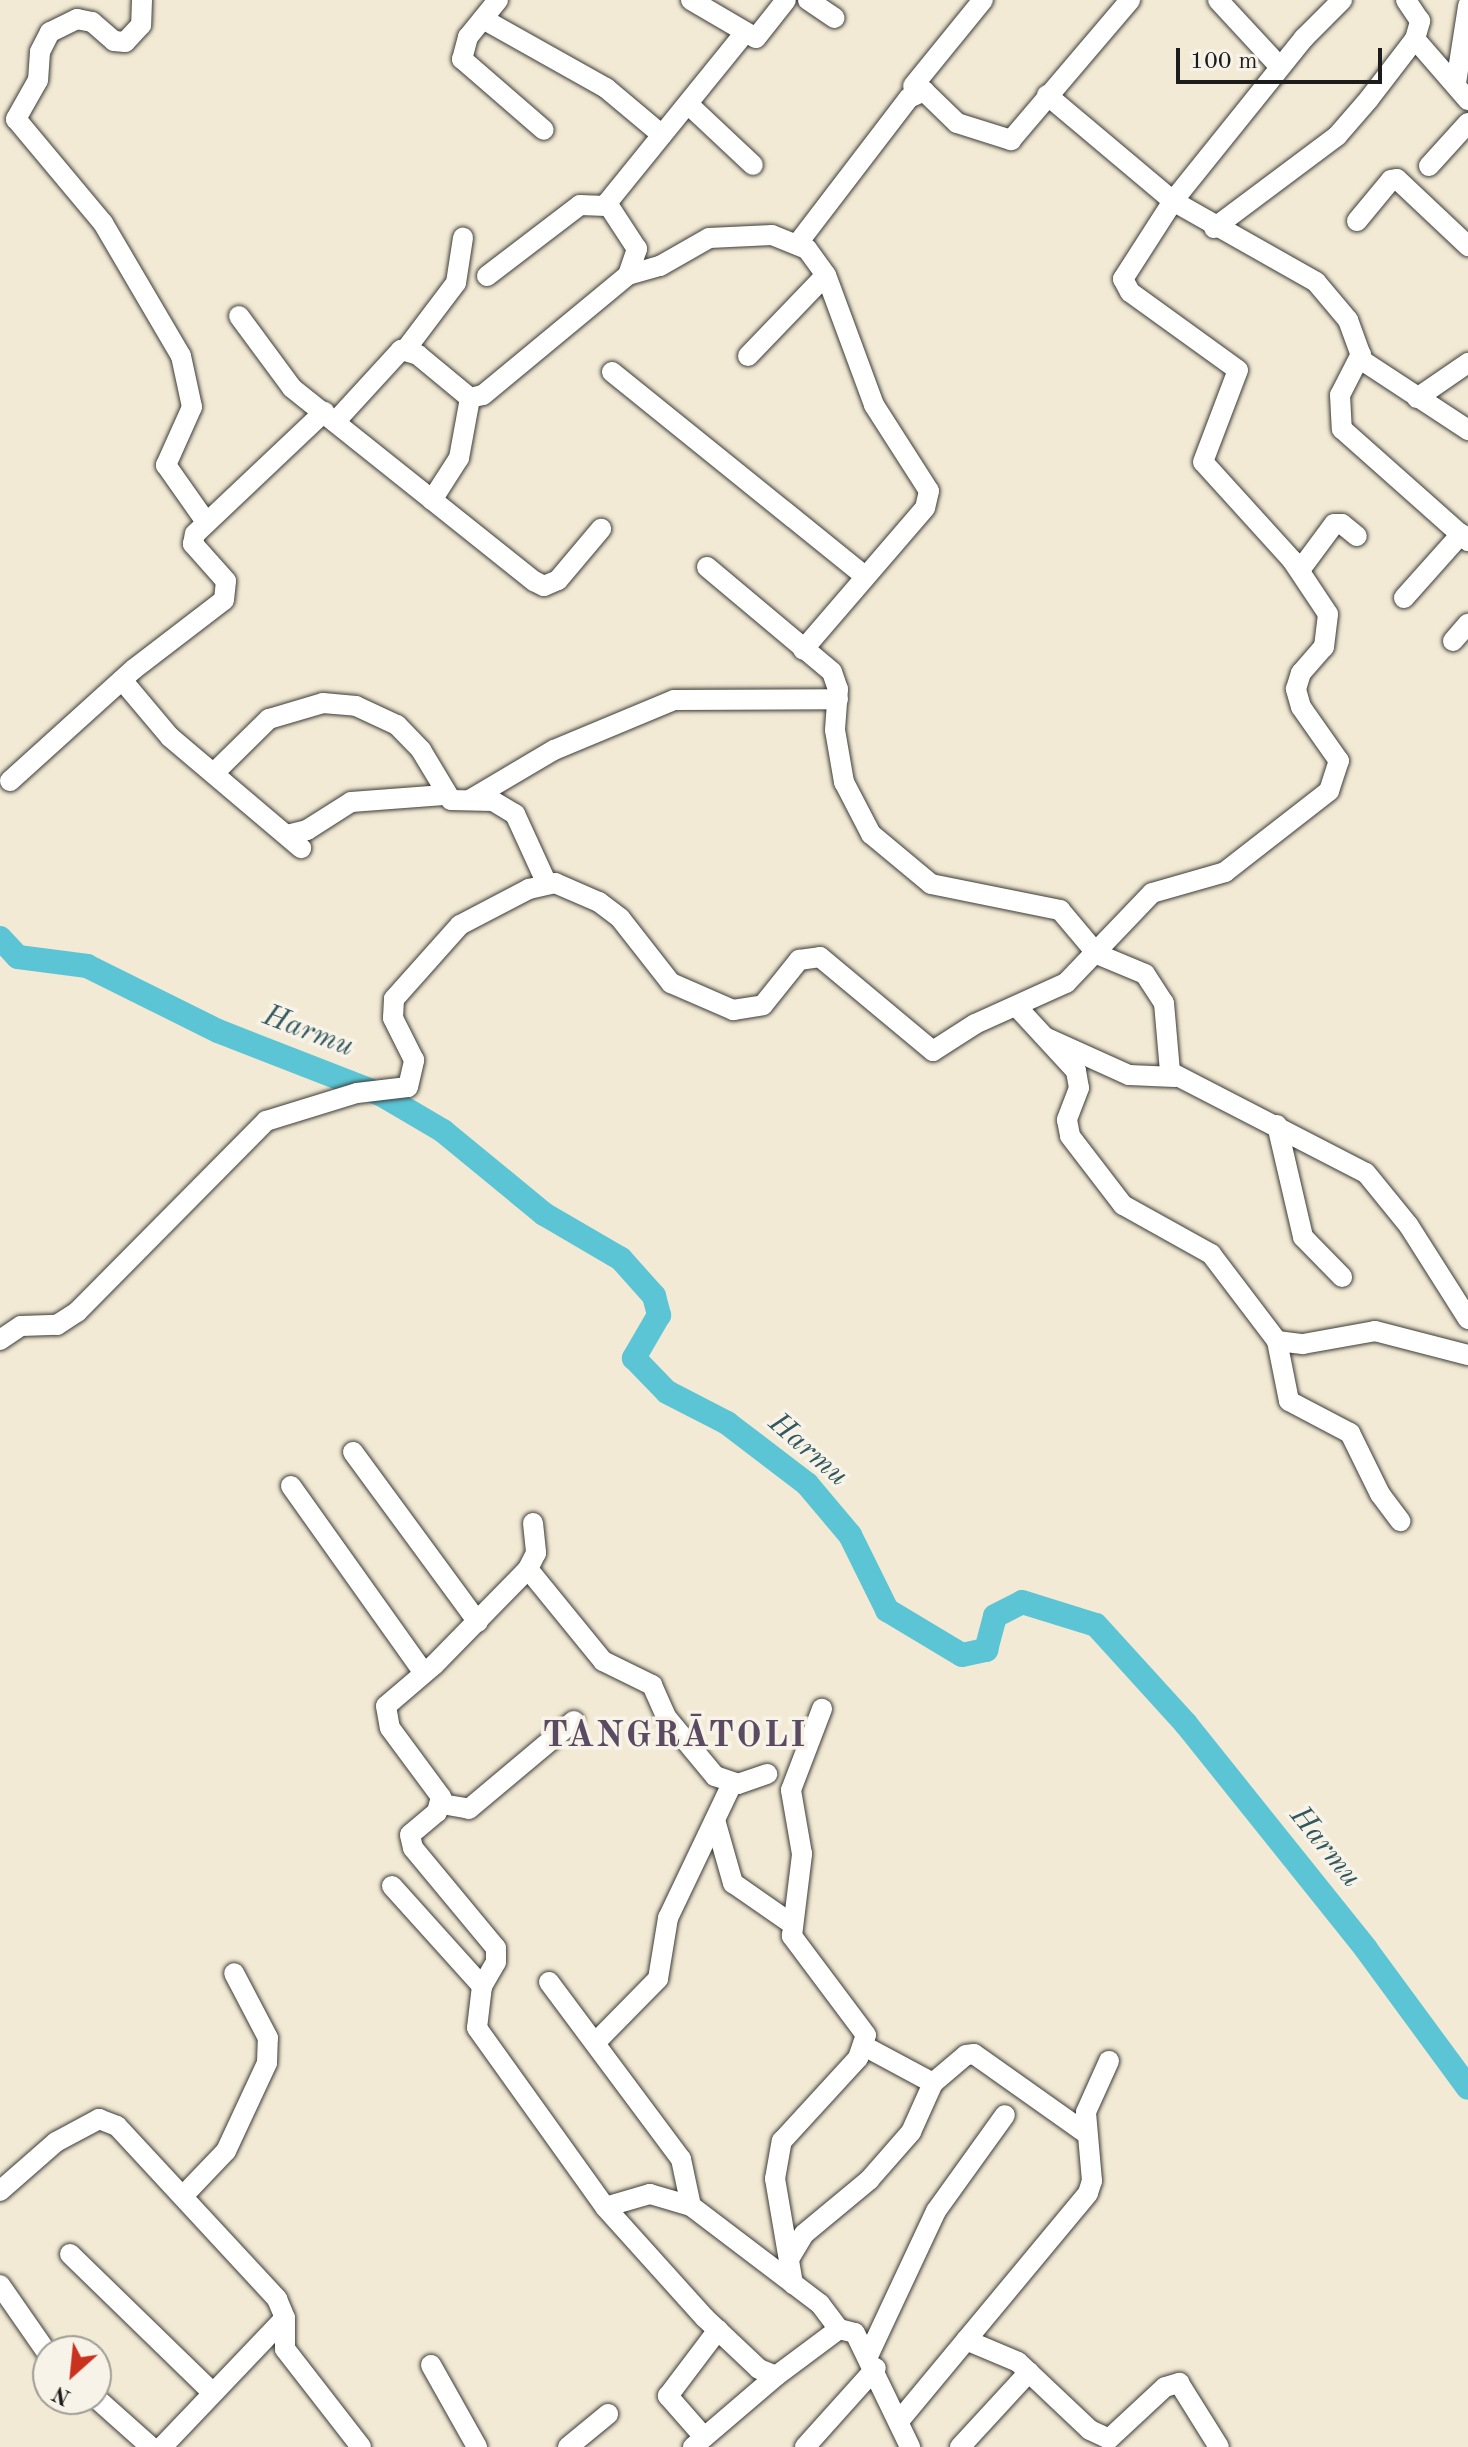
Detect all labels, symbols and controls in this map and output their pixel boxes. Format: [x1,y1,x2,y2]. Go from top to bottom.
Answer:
scale bar [1180,32,1386,82]
text: 100 m [1190,50,1258,74]
water label: Harmu [258,998,358,1066]
water label: Harmu [761,1405,855,1495]
district label: TANGRĀTOLI [542,1716,808,1760]
water label: Harmu [1281,1799,1369,1895]
north arrow [32,2335,112,2415]
text: N [50,2381,74,2408]

